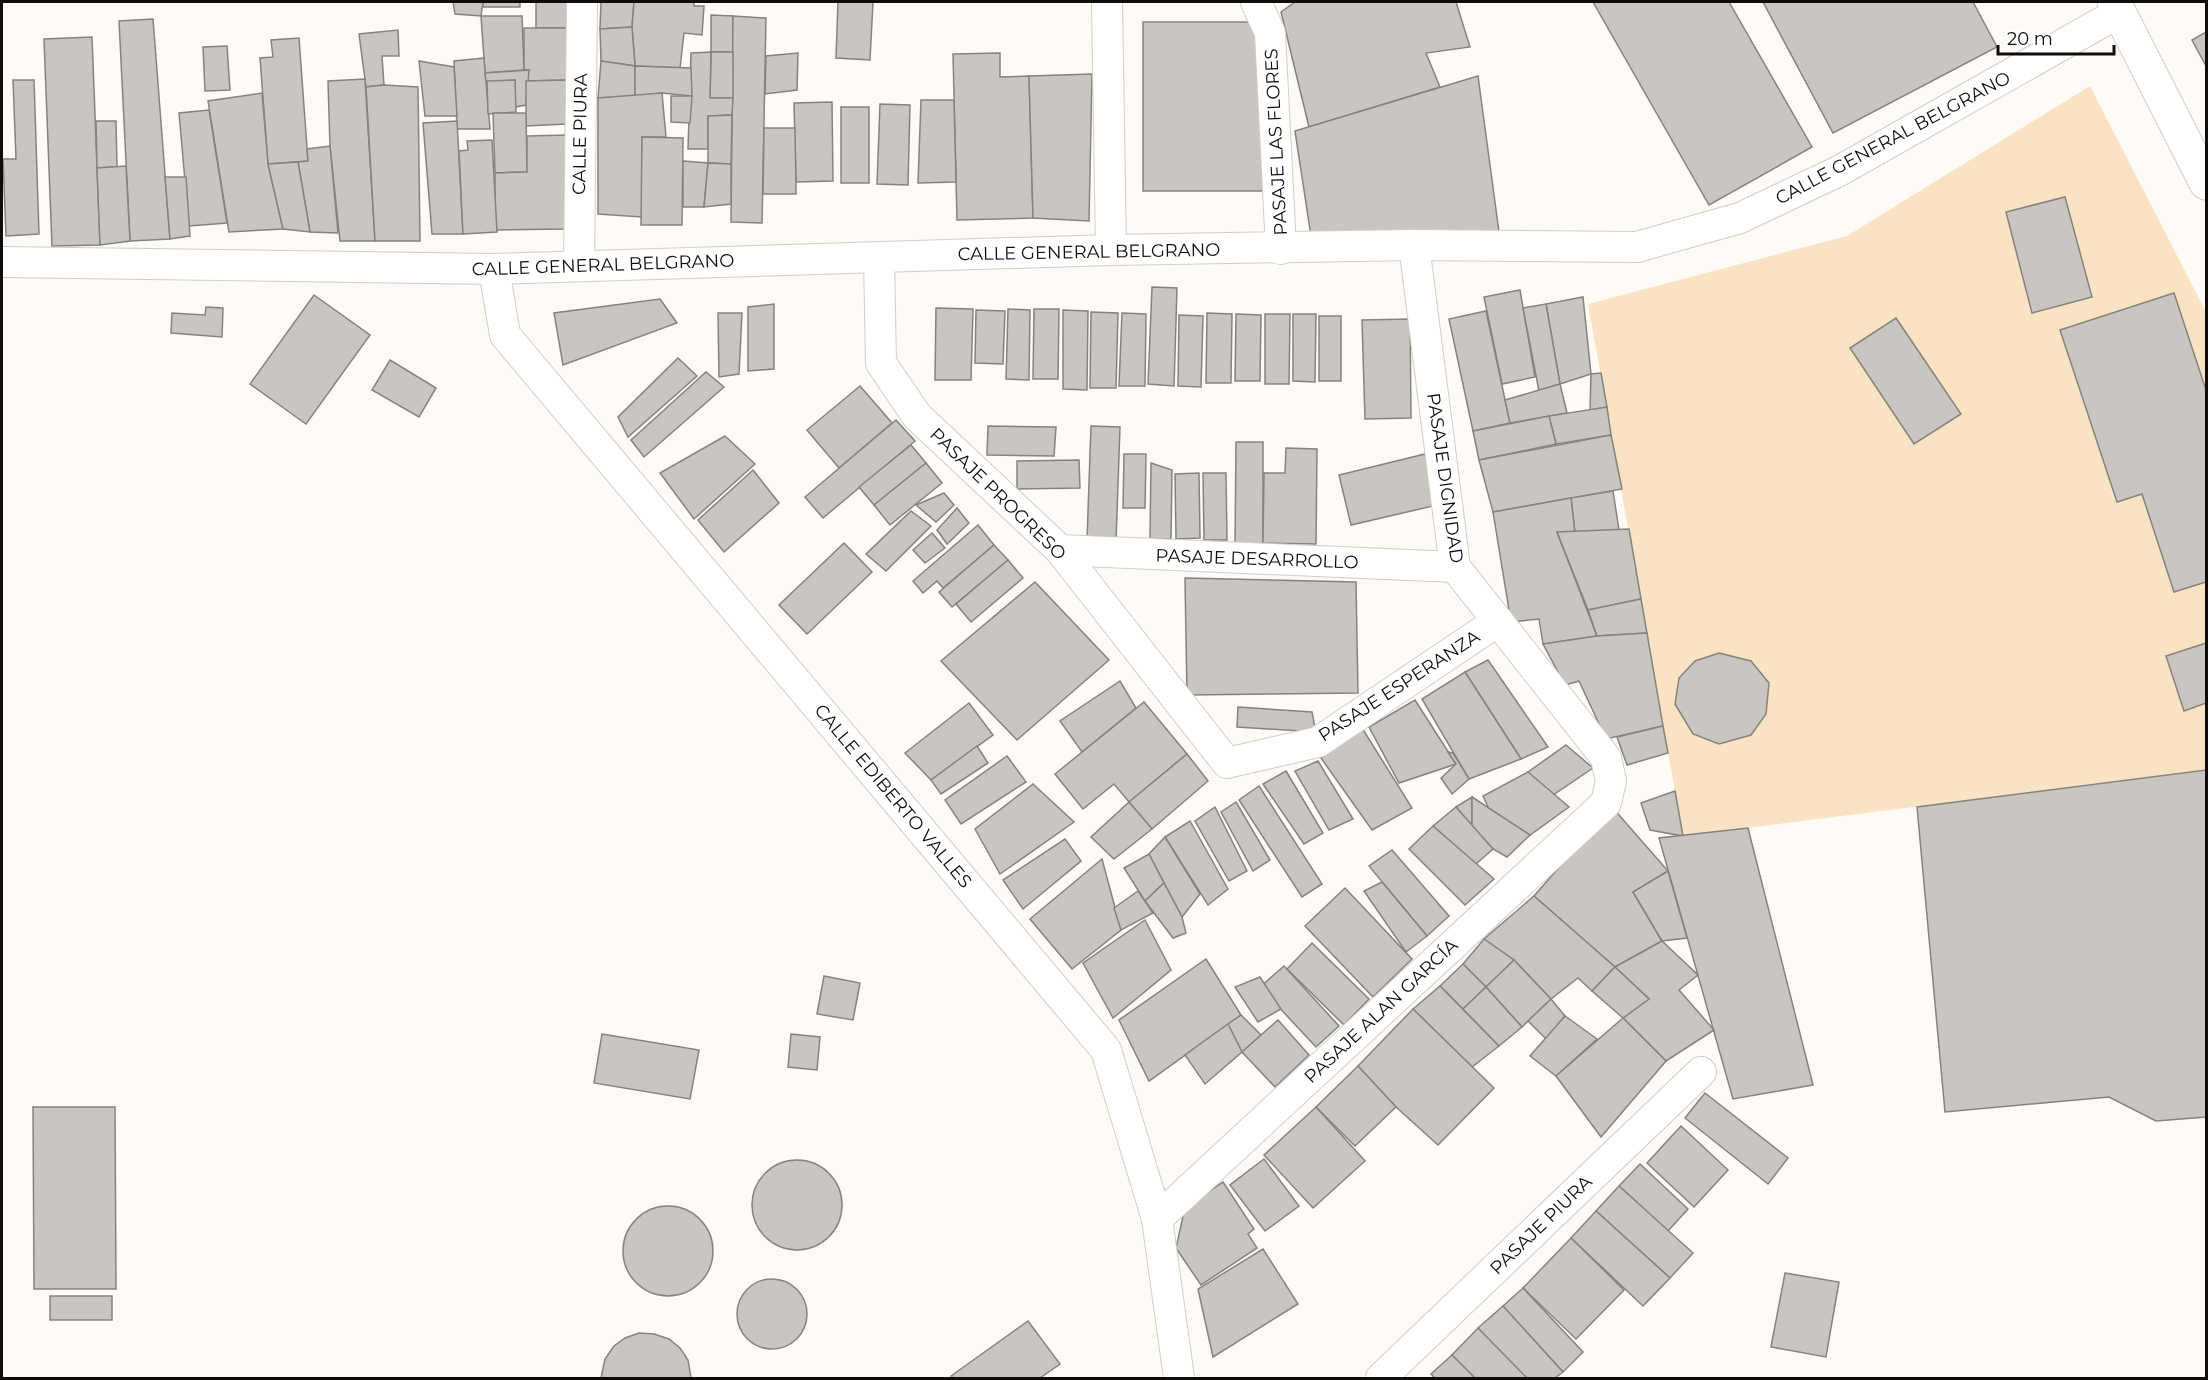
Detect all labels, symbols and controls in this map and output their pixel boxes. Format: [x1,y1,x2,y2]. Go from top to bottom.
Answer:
scale bar [1998,18,2114,56]
text: 20 m [2007,28,2053,50]
street label: PASAJE LAS FLORES [1260,48,1292,236]
street label: CALLE GENERAL BELGRANO [1772,67,2014,209]
street label: CALLE PIURA [568,73,592,195]
street label: CALLE GENERAL BELGRANO [957,239,1221,265]
street label: CALLE GENERAL BELGRANO [471,249,735,281]
street label: PASAJE DIGNIDAD [1422,391,1468,565]
street label: PASAJE PROGRESO [925,423,1071,565]
street label: PASAJE DESARROLLO [1155,544,1359,574]
street label: PASAJE ESPERANZA [1314,625,1484,746]
street label: CALLE EDIBERTO VALLES [810,700,976,892]
street label: PASAJE ALAN GARCÍA [1300,934,1462,1088]
street label: PASAJE PIURA [1485,1171,1597,1279]

